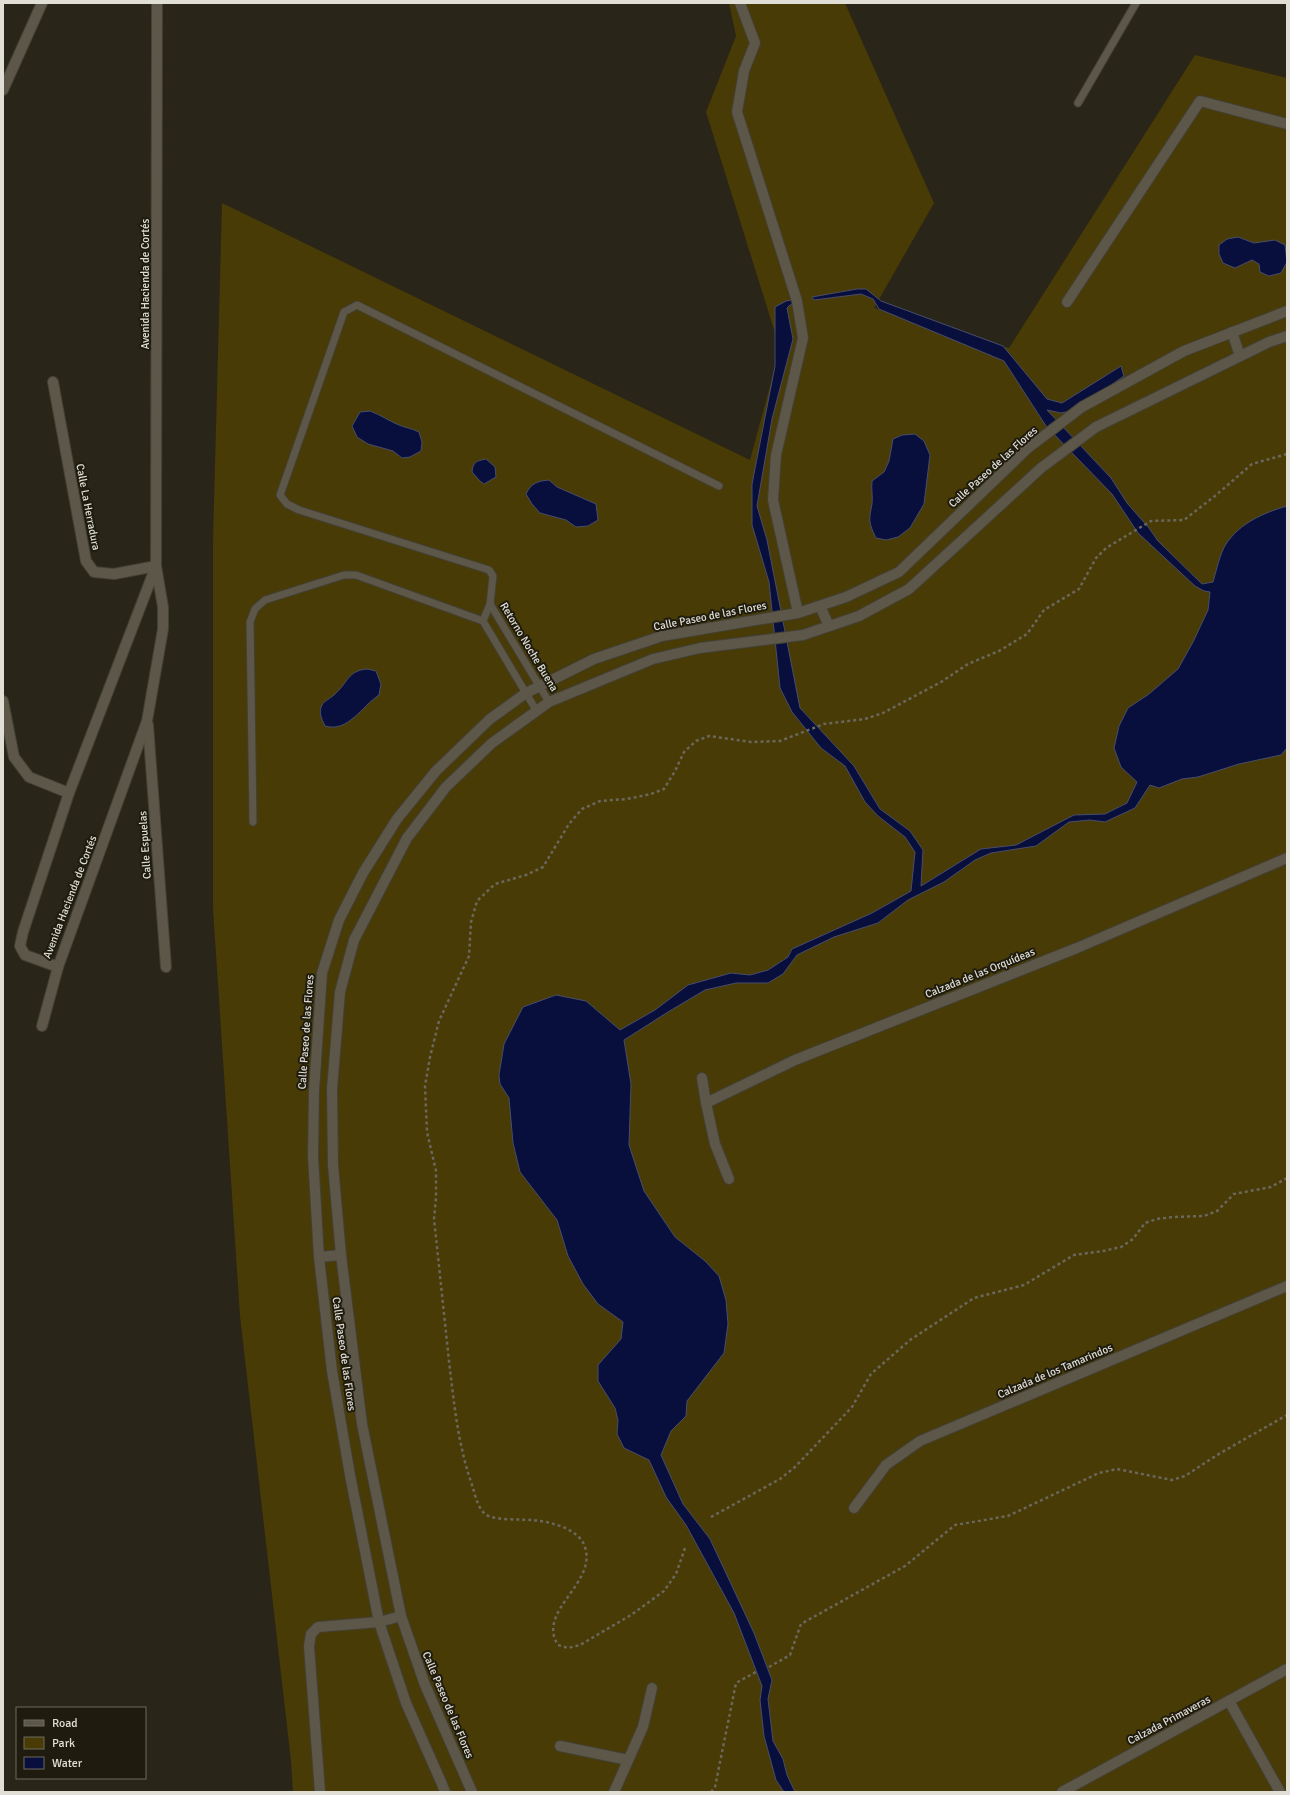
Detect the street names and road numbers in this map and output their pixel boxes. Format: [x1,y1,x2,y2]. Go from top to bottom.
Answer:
street label: Avenida Hacienda de Cortés [139,218,152,349]
street label: Calle Paseo de las Flores [946,424,1040,510]
street label: Calle La Herradura [73,463,103,552]
street label: Calle Paseo de las Flores [652,599,768,633]
street label: Retorno Noche Buena [497,600,561,694]
street label: Calle Espuelas [136,810,154,880]
street label: Avenida Hacienda de Cortés [41,834,100,960]
street label: Calzada de las Orquídeas [923,945,1037,1001]
street label: Calle Paseo de las Flores [296,974,317,1090]
street label: Calle Paseo de las Flores [330,1296,358,1412]
street label: Calzada de los Tamarindos [995,1341,1115,1401]
street label: Calle Paseo de las Flores [420,1650,476,1761]
street label: Calzada Primaveras [1125,1693,1213,1747]

